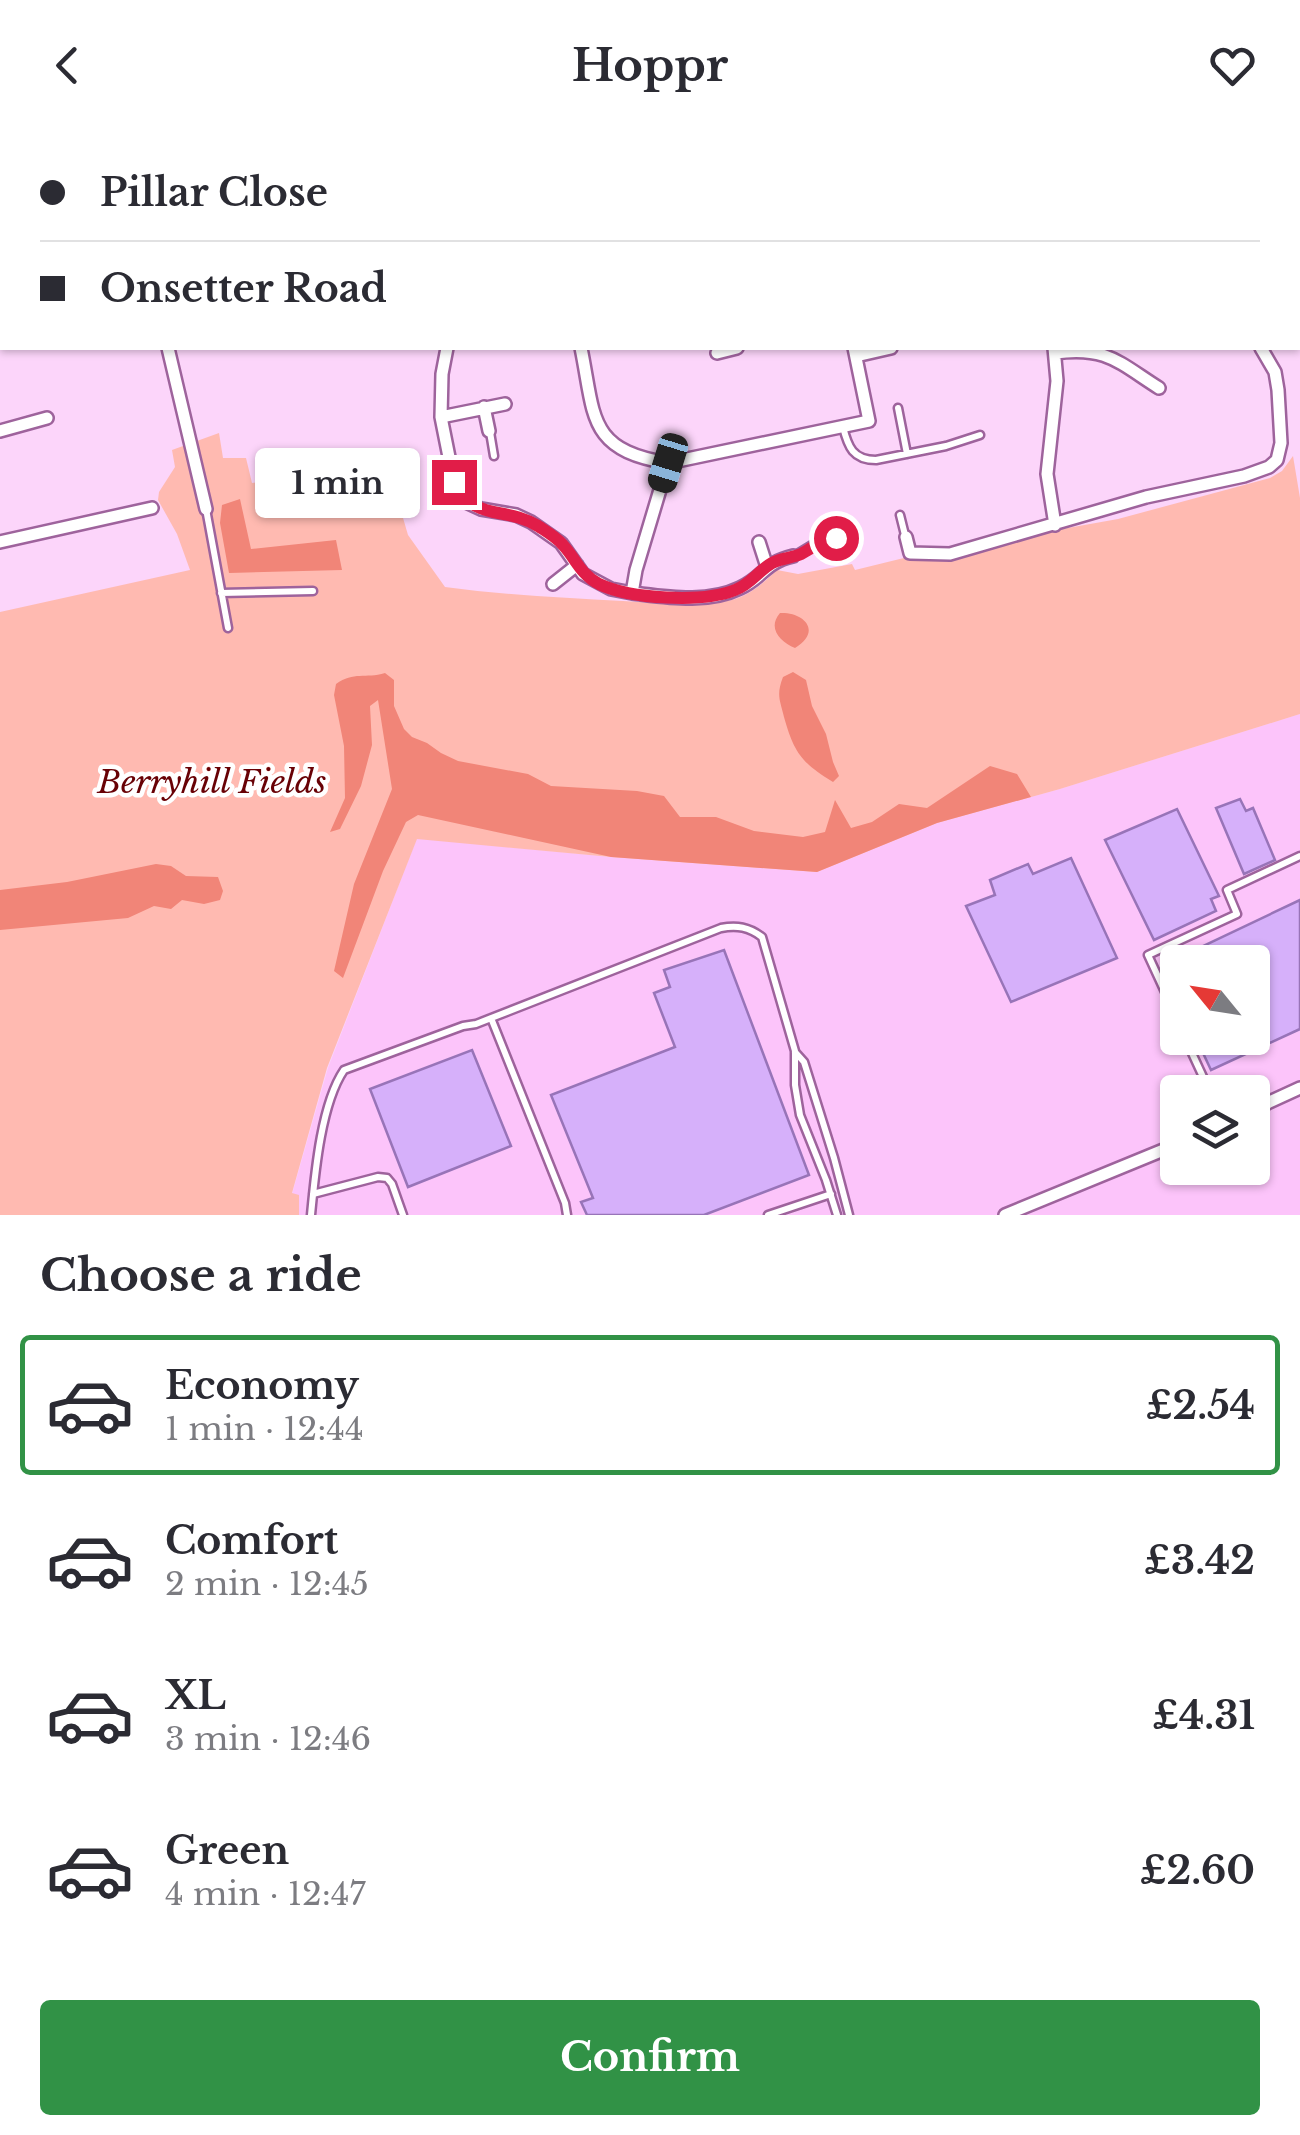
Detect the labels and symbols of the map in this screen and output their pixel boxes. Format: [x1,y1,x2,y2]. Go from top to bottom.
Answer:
car [645,430,691,496]
callout: 1 min [254,447,419,517]
route end [432,460,477,505]
route start [814,516,859,561]
park label: Berryhill Fields [97,762,326,802]
north arrow [1160,945,1270,1055]

